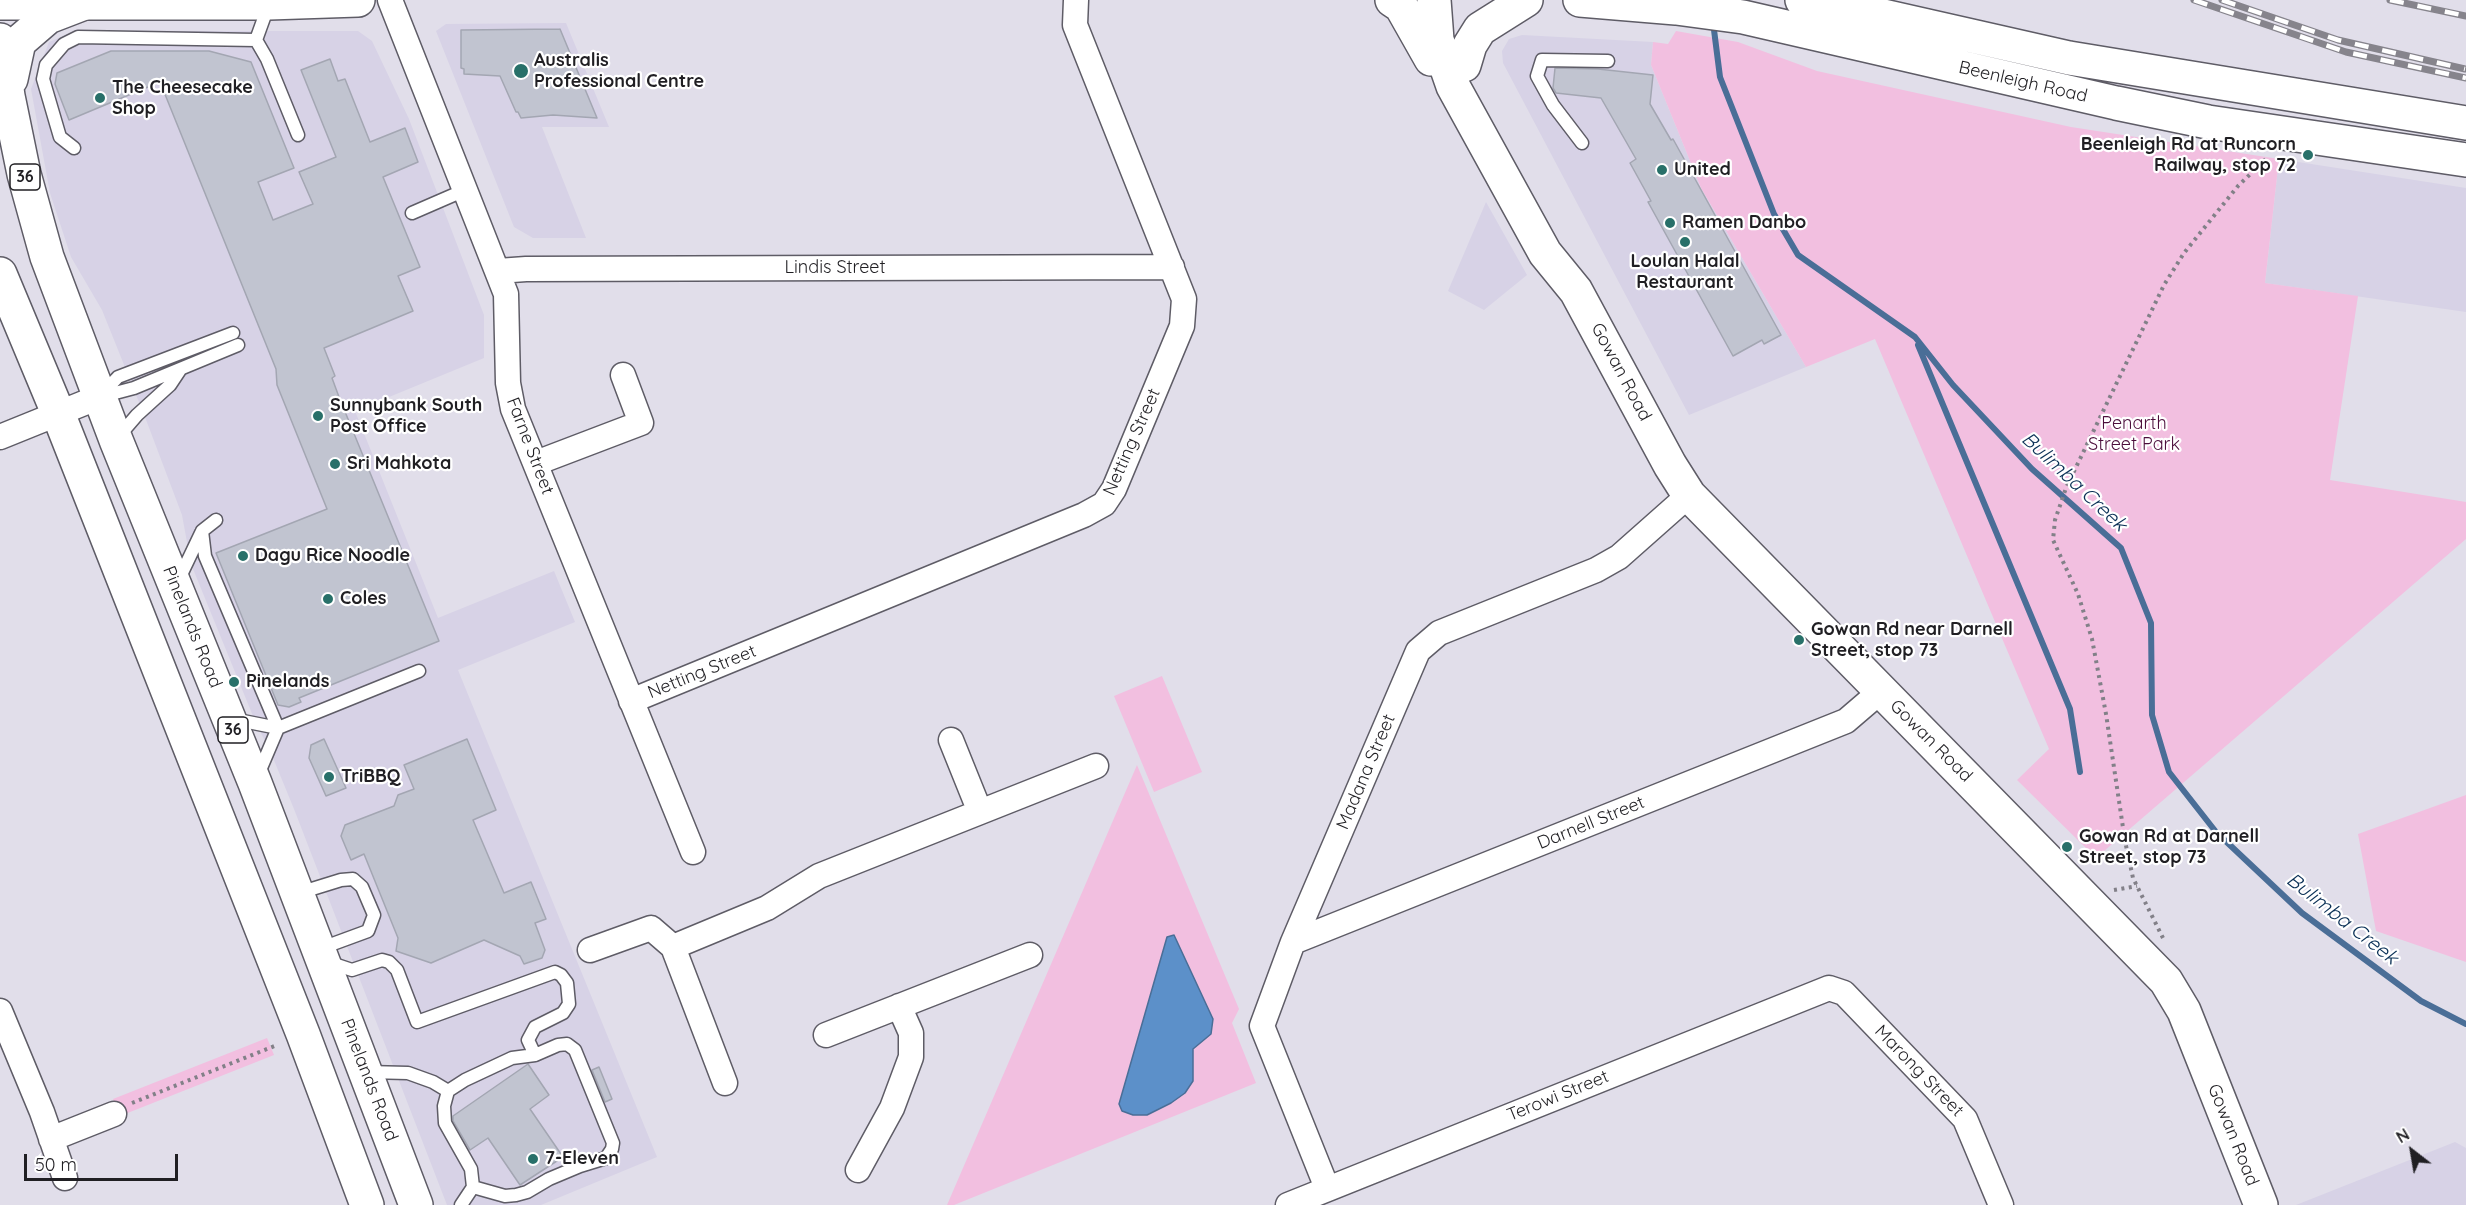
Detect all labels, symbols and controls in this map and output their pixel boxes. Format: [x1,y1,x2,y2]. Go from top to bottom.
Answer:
place label: Australis Professional Centre [534,50,704,92]
street label: Beenleigh Road [1957,57,2089,107]
marker: Australis Professional Centre [512,62,530,80]
place label: The Cheesecake Shop [112,77,253,119]
marker: The Cheesecake Shop [93,91,107,105]
place label: Beenleigh Rd at Runcorn Railway, stop 72 [2081,134,2296,176]
marker: Beenleigh Rd at Runcorn Railway, stop 72 [2301,148,2315,162]
place label: United [1674,159,1731,181]
marker: United [1655,163,1669,177]
road number: 36 [10,164,40,190]
place label: Ramen Danbo [1682,212,1806,234]
marker: Ramen Danbo [1663,216,1677,230]
marker: Loulan Halal Restaurant [1678,235,1692,249]
place label: Loulan Halal Restaurant [1630,251,1740,294]
street label: Lindis Street [784,257,886,279]
street label: Gowan Road [1586,319,1656,425]
street label: Netting Street [1099,385,1165,499]
street label: Farne Street [502,394,558,498]
place label: Sunnybank South Post Office [330,395,482,438]
marker: Sunnybank South Post Office [311,409,325,423]
park label: Penarth Street Park [2088,413,2180,456]
water label: Bulimba Creek [2017,427,2131,537]
place label: Sri Mahkota [347,453,451,475]
marker: Sri Mahkota [328,457,342,471]
place label: Dagu Rice Noodle [255,545,410,567]
marker: Dagu Rice Noodle [236,549,250,563]
street label: Pinelands Road [158,563,226,691]
place label: Coles [340,588,386,610]
marker: Coles [321,592,335,606]
place label: Gowan Rd near Darnell Street, stop 73 [1811,619,2013,662]
marker: Gowan Rd near Darnell Street, stop 73 [1792,633,1806,647]
street label: Netting Street [645,640,759,704]
place label: Pinelands [246,671,329,693]
marker: Pinelands [227,675,241,689]
street label: Gowan Road [1885,695,1977,787]
street label: Madana Street [1332,711,1400,833]
road number: 36 [218,717,248,743]
place label: TriBBQ [341,766,400,788]
marker: TriBBQ [322,770,336,784]
street label: Darnell Street [1534,792,1648,854]
place label: Gowan Rd at Darnell Street, stop 73 [2079,826,2259,868]
marker: Gowan Rd at Darnell Street, stop 73 [2060,840,2074,854]
water label: Bulimba Creek [2281,868,2403,970]
street label: Pinelands Road [336,1016,402,1144]
street label: Marong Street [1870,1021,1968,1121]
street label: Terowi Street [1504,1066,1612,1126]
street label: Gowan Road [2203,1081,2263,1189]
north arrow [2382,1121,2442,1181]
text: N [2393,1124,2413,1147]
scale bar [27,1142,182,1180]
place label: 7-Eleven [545,1148,619,1170]
marker: 7-Eleven [526,1152,540,1166]
text: 50 m [35,1153,77,1176]

